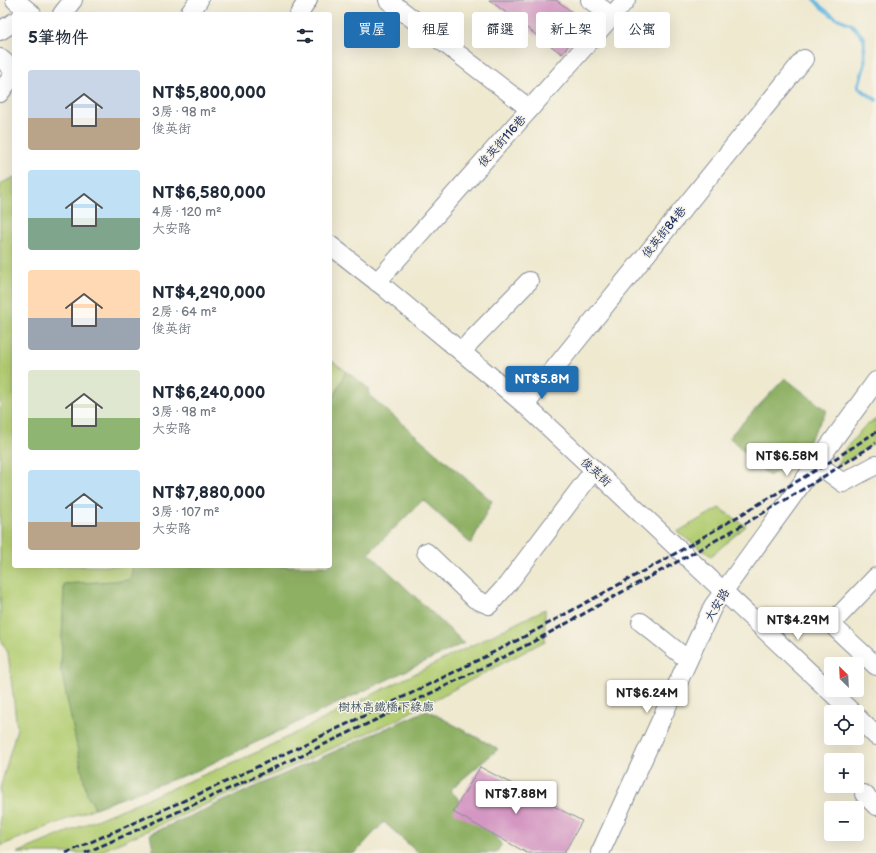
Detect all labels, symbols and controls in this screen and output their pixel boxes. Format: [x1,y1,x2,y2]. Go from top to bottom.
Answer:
chip: 買屋 [344,12,400,48]
chip: 租屋 [408,12,464,48]
chip: 篩選 [472,12,528,48]
chip: 新上架 [536,12,606,48]
chip: 公寓 [614,12,670,48]
icon: filters [294,25,316,47]
text: 5筆物件 [28,28,89,48]
text: NT$5,800,000 [152,83,266,103]
icon: home [60,86,108,134]
text: 3房 · 98 m² [152,104,216,120]
street label: 俊英街116巷 [475,112,530,170]
text: 俊英街 [152,121,191,137]
text: NT$6,580,000 [152,183,266,203]
icon: home [60,186,108,234]
street label: 俊英街84巷 [639,203,690,261]
text: 4房 · 120 m² [152,204,222,220]
text: 大安路 [152,221,191,237]
text: NT$4,290,000 [152,283,266,303]
icon: home [60,286,108,334]
text: 2房 · 64 m² [152,304,217,320]
text: 俊英街 [152,321,191,337]
pin: NT$5.8M [505,366,579,400]
text: NT$5.8M [514,371,570,387]
text: NT$6,240,000 [152,383,265,403]
icon: home [60,386,108,434]
text: 3房 · 98 m² [152,404,216,420]
text: 大安路 [152,421,191,437]
pin: NT$6.58M [746,443,828,477]
text: NT$6.58M [756,448,819,464]
street label: 俊英街 [577,455,614,490]
text: NT$7,880,000 [152,483,265,503]
icon: home [60,486,108,534]
text: 3房 · 107 m² [152,504,220,520]
text: 大安路 [152,521,191,537]
street label: 大安路 [702,586,733,625]
pin: NT$4.29M [757,607,839,641]
text: NT$4.29M [767,612,829,628]
north arrow [824,657,864,697]
map controls [824,657,864,841]
pin: NT$6.24M [606,680,688,714]
text: NT$6.24M [616,685,678,701]
park label: 樹林高鐵橋下綠廊 [338,700,434,715]
button: locate [824,705,864,745]
button: + [824,753,864,793]
pin: NT$7.88M [475,781,557,815]
text: NT$7.88M [485,786,547,802]
button: − [824,801,864,841]

